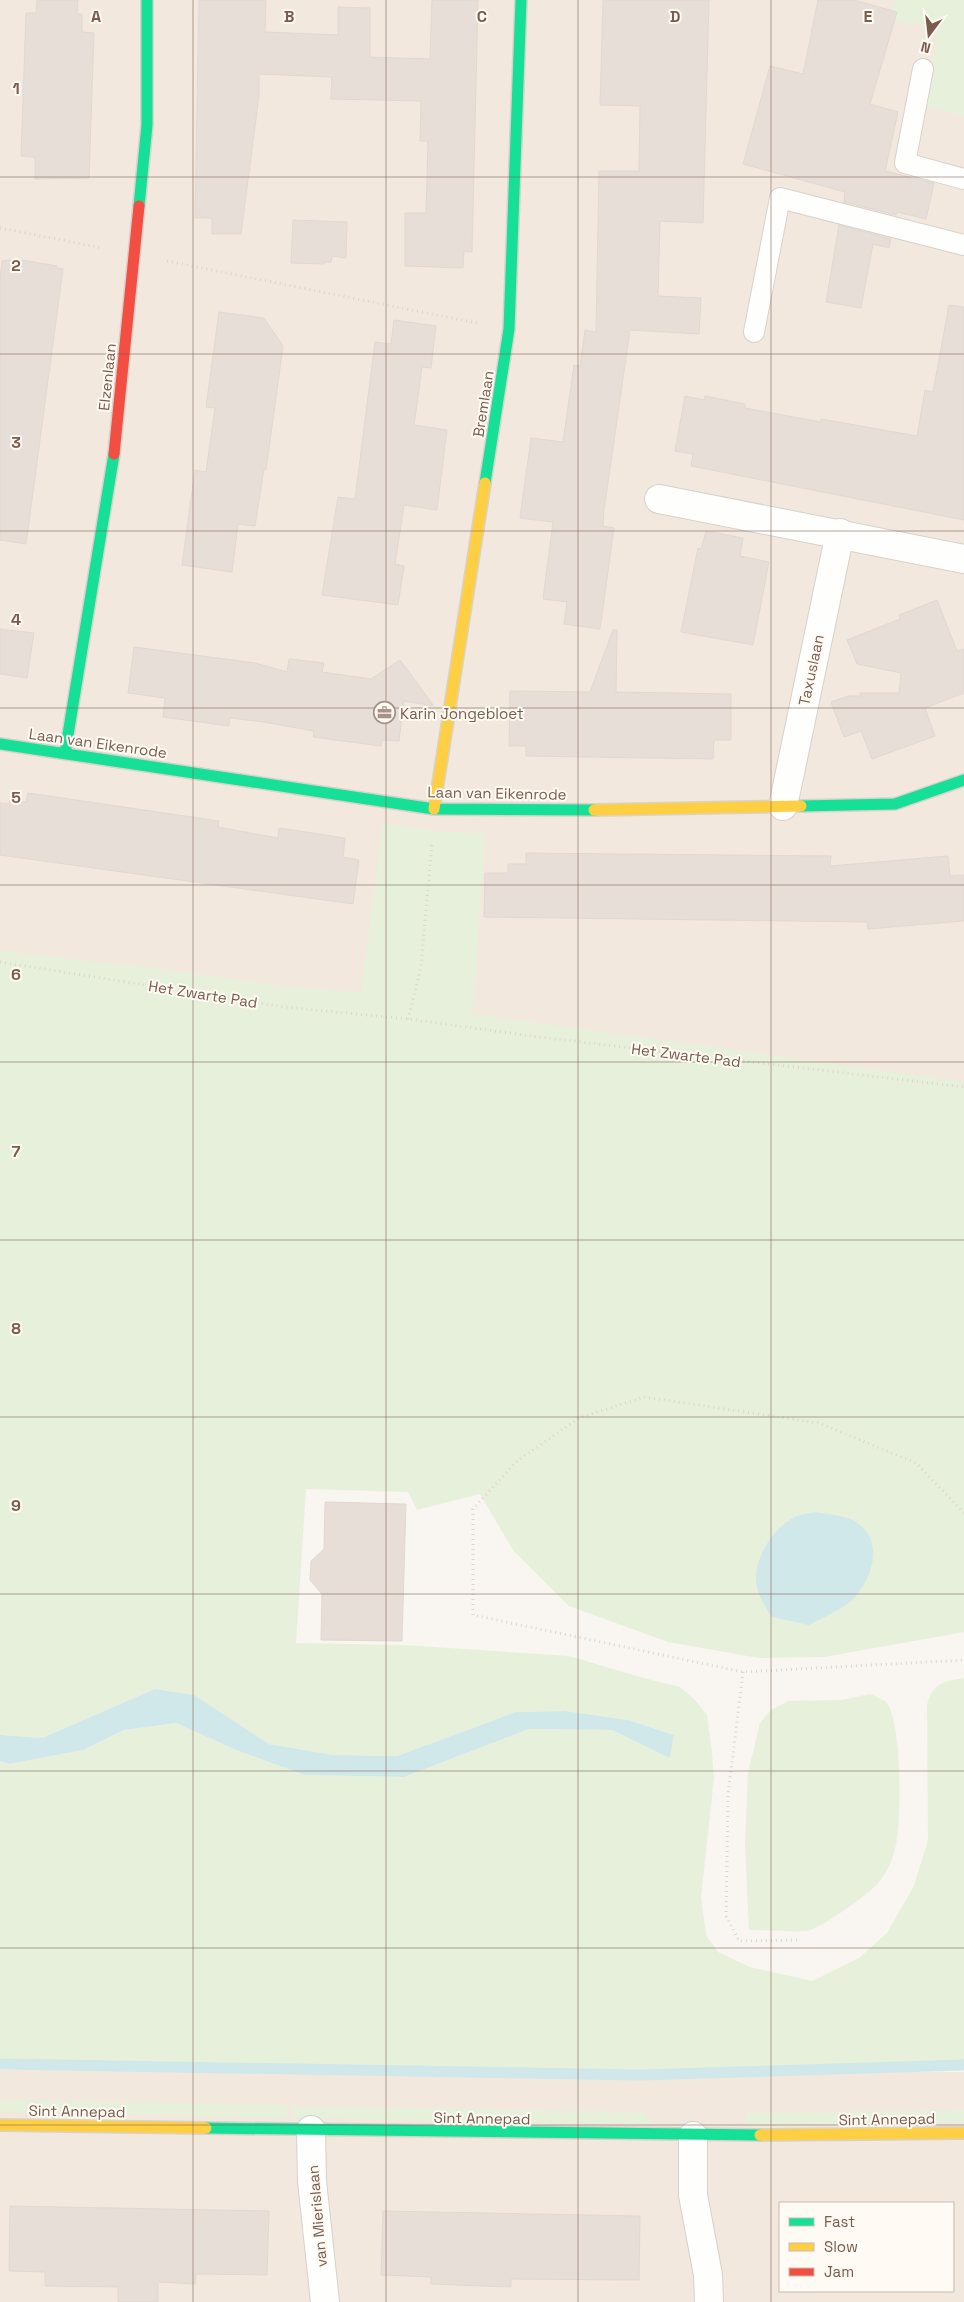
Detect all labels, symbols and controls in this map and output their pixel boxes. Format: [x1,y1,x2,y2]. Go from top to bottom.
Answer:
text: A [91,6,101,27]
text: B [284,6,294,27]
text: C [477,6,487,27]
text: D [670,6,680,27]
text: E [864,6,873,27]
north arrow [904,10,954,60]
text: N [919,38,933,57]
text: 1 [12,78,20,99]
text: 2 [11,255,21,276]
street label: Elzenlaan [94,342,120,412]
street label: Bremlaan [468,369,498,439]
text: 3 [11,432,21,453]
text: 4 [11,609,21,630]
street label: Taxuslaan [794,633,828,707]
office icon: Karin Jongebloet [372,701,396,725]
place label: Karin Jongebloet [400,704,524,723]
street label: Laan van Eikenrode [28,724,168,762]
street label: Laan van Eikenrode [427,782,567,804]
text: 5 [11,787,21,808]
text: 6 [11,964,21,985]
street label: Het Zwarte Pad [147,976,259,1012]
street label: Het Zwarte Pad [630,1039,742,1071]
text: 7 [12,1141,21,1162]
text: 8 [11,1318,21,1339]
text: 9 [11,1495,21,1516]
street label: Sint Annepad [28,2101,126,2121]
street label: Sint Annepad [433,2108,531,2128]
street label: Sint Annepad [838,2109,936,2129]
street label: van Mierislaan [303,2164,331,2268]
legend [779,2202,954,2292]
text: Fast [824,2212,855,2231]
text: Slow [824,2237,858,2256]
text: Jam [824,2262,854,2281]

